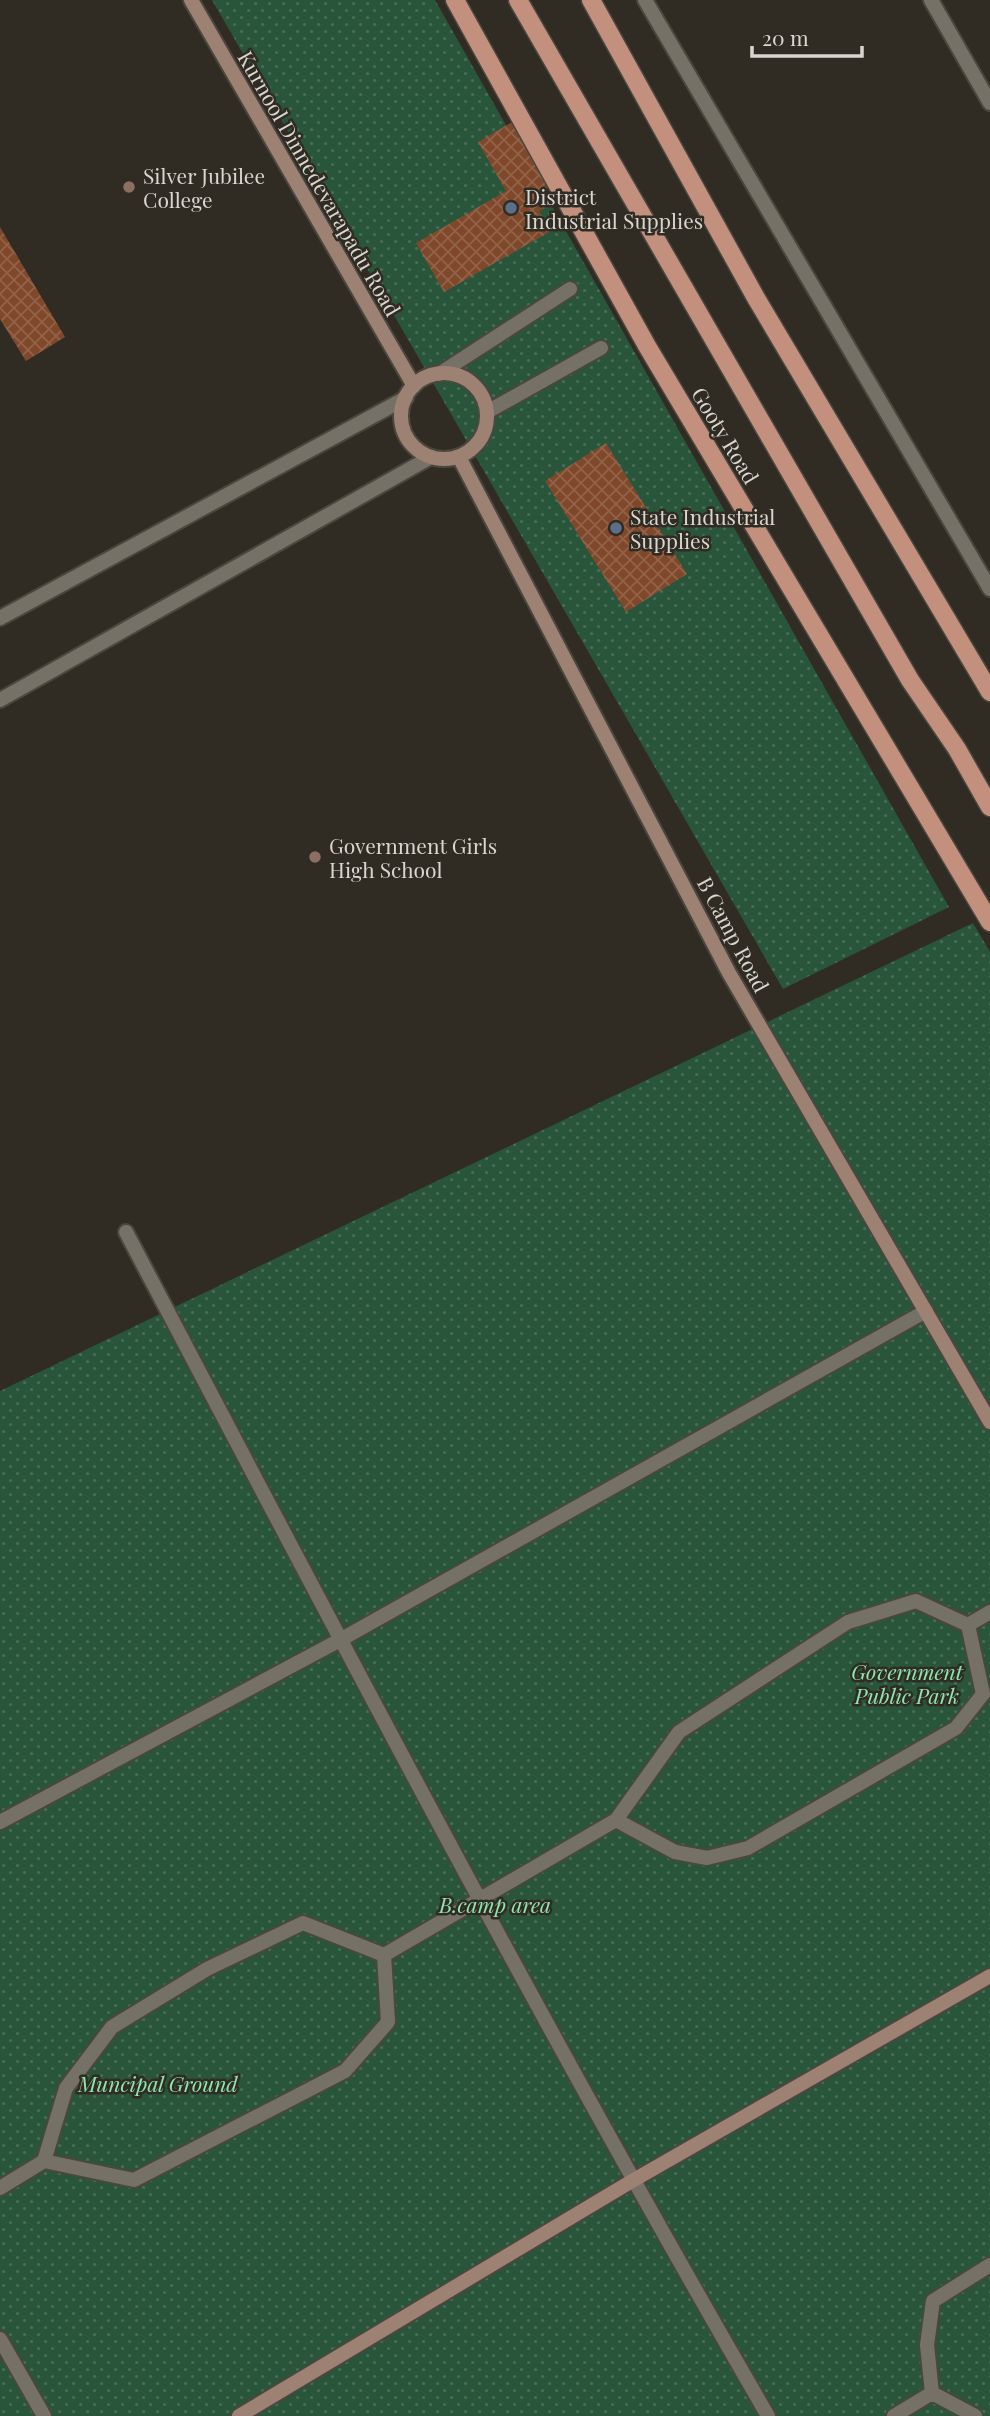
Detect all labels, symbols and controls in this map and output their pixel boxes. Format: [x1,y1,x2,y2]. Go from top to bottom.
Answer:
scale bar [752,14,862,58]
text: 20 m [762,23,809,51]
street label: Kurnool Dinnedevarapadu Road [232,45,408,321]
place label: Silver Jubilee College [143,161,265,213]
marker: Silver Jubilee College [121,179,137,195]
place label: District Industrial Supplies [525,182,703,234]
marker: District Industrial Supplies [503,200,519,216]
street label: Gooty Road [686,381,766,489]
place label: State Industrial Supplies [630,502,775,554]
marker: State Industrial Supplies [608,520,624,536]
place label: Government Girls High School [329,831,497,883]
marker: Government Girls High School [307,849,323,865]
street label: B Camp Road [692,871,776,997]
park label: Government Public Park [851,1657,964,1709]
park label: B.camp area [438,1890,551,1918]
park label: Muncipal Ground [77,2069,238,2097]

